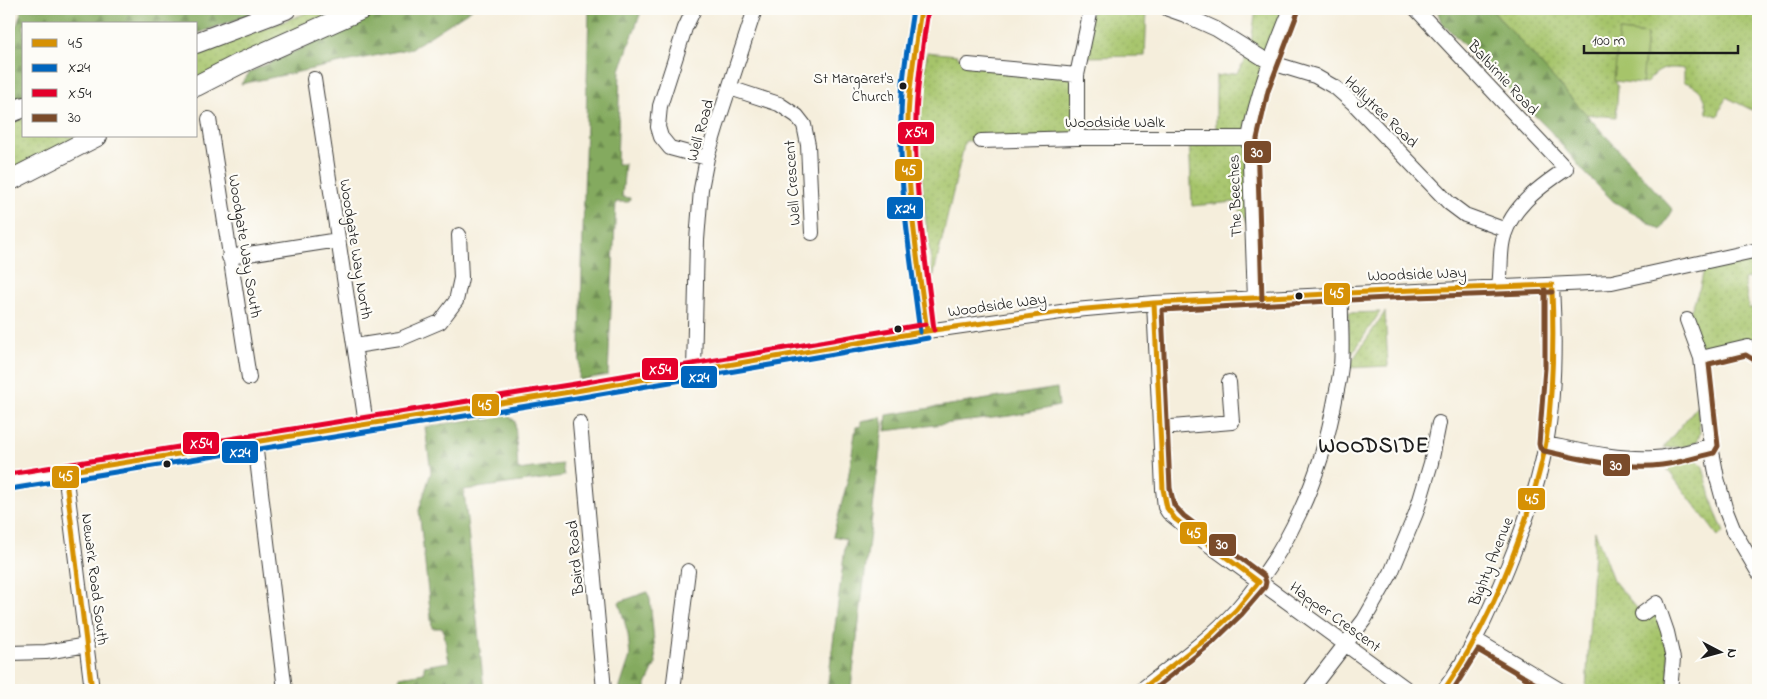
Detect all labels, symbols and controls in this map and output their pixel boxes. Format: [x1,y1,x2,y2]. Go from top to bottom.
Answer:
legend [22,22,198,138]
scale bar [1584,22,1738,54]
text: 100 m [1592,30,1625,52]
text: 45 [68,33,83,55]
street label: Balbirnie Road [1461,35,1544,121]
text: X24 [68,57,90,79]
place label: St Margaret's Church [813,68,894,108]
street label: Hollytree Road [1338,71,1423,154]
marker: St Margaret's Church [898,81,908,91]
text: X54 [68,83,91,105]
street label: Well Road [681,97,721,164]
text: 30 [68,107,81,129]
street label: Woodside Walk [1065,111,1166,135]
line badge: X54 [897,121,935,145]
text: X54 [905,123,927,144]
street label: Well Crescent [778,139,808,226]
line badge: 30 [1243,140,1272,164]
text: 30 [1250,143,1263,164]
street label: The Beeches [1223,154,1249,238]
line badge: 45 [894,158,923,182]
text: 45 [901,161,916,182]
street label: Woodgate Way South [221,173,267,320]
street label: Woodgate Way North [332,178,378,321]
line badge: X24 [886,196,924,220]
text: X24 [895,199,916,220]
street label: Woodside Way [1367,261,1467,289]
line badge: 45 [1323,282,1351,306]
text: 45 [1329,284,1344,305]
street label: Woodside Way [947,287,1048,325]
unlabelled marker [1294,291,1304,301]
unlabelled marker [893,324,903,334]
line badge: X54 [641,357,679,381]
text: X54 [649,360,671,381]
line badge: X24 [680,365,718,389]
text: X24 [689,368,710,389]
line badge: 45 [471,393,500,417]
text: 45 [477,396,492,417]
line badge: X54 [182,431,220,455]
district label: WOODSIDE [1319,432,1429,462]
text: X54 [190,434,212,455]
line badge: X24 [221,440,259,464]
text: X24 [230,443,251,464]
line badge: 30 [1602,453,1631,477]
text: 30 [1609,456,1622,477]
unlabelled marker [162,459,172,469]
line badge: 45 [51,465,80,489]
text: 45 [58,467,73,488]
line badge: 45 [1517,487,1546,511]
text: 45 [1524,490,1539,511]
street label: Newark Road South [74,512,114,646]
street label: Bighty Avenue [1463,513,1521,611]
street label: Baird Road [561,519,591,597]
line badge: 45 [1179,521,1208,545]
text: 45 [1186,524,1201,545]
line badge: 30 [1208,533,1237,557]
text: 30 [1215,535,1228,556]
street label: Happer Crescent [1284,576,1386,659]
north arrow [1694,626,1744,676]
text: N [1721,647,1742,659]

